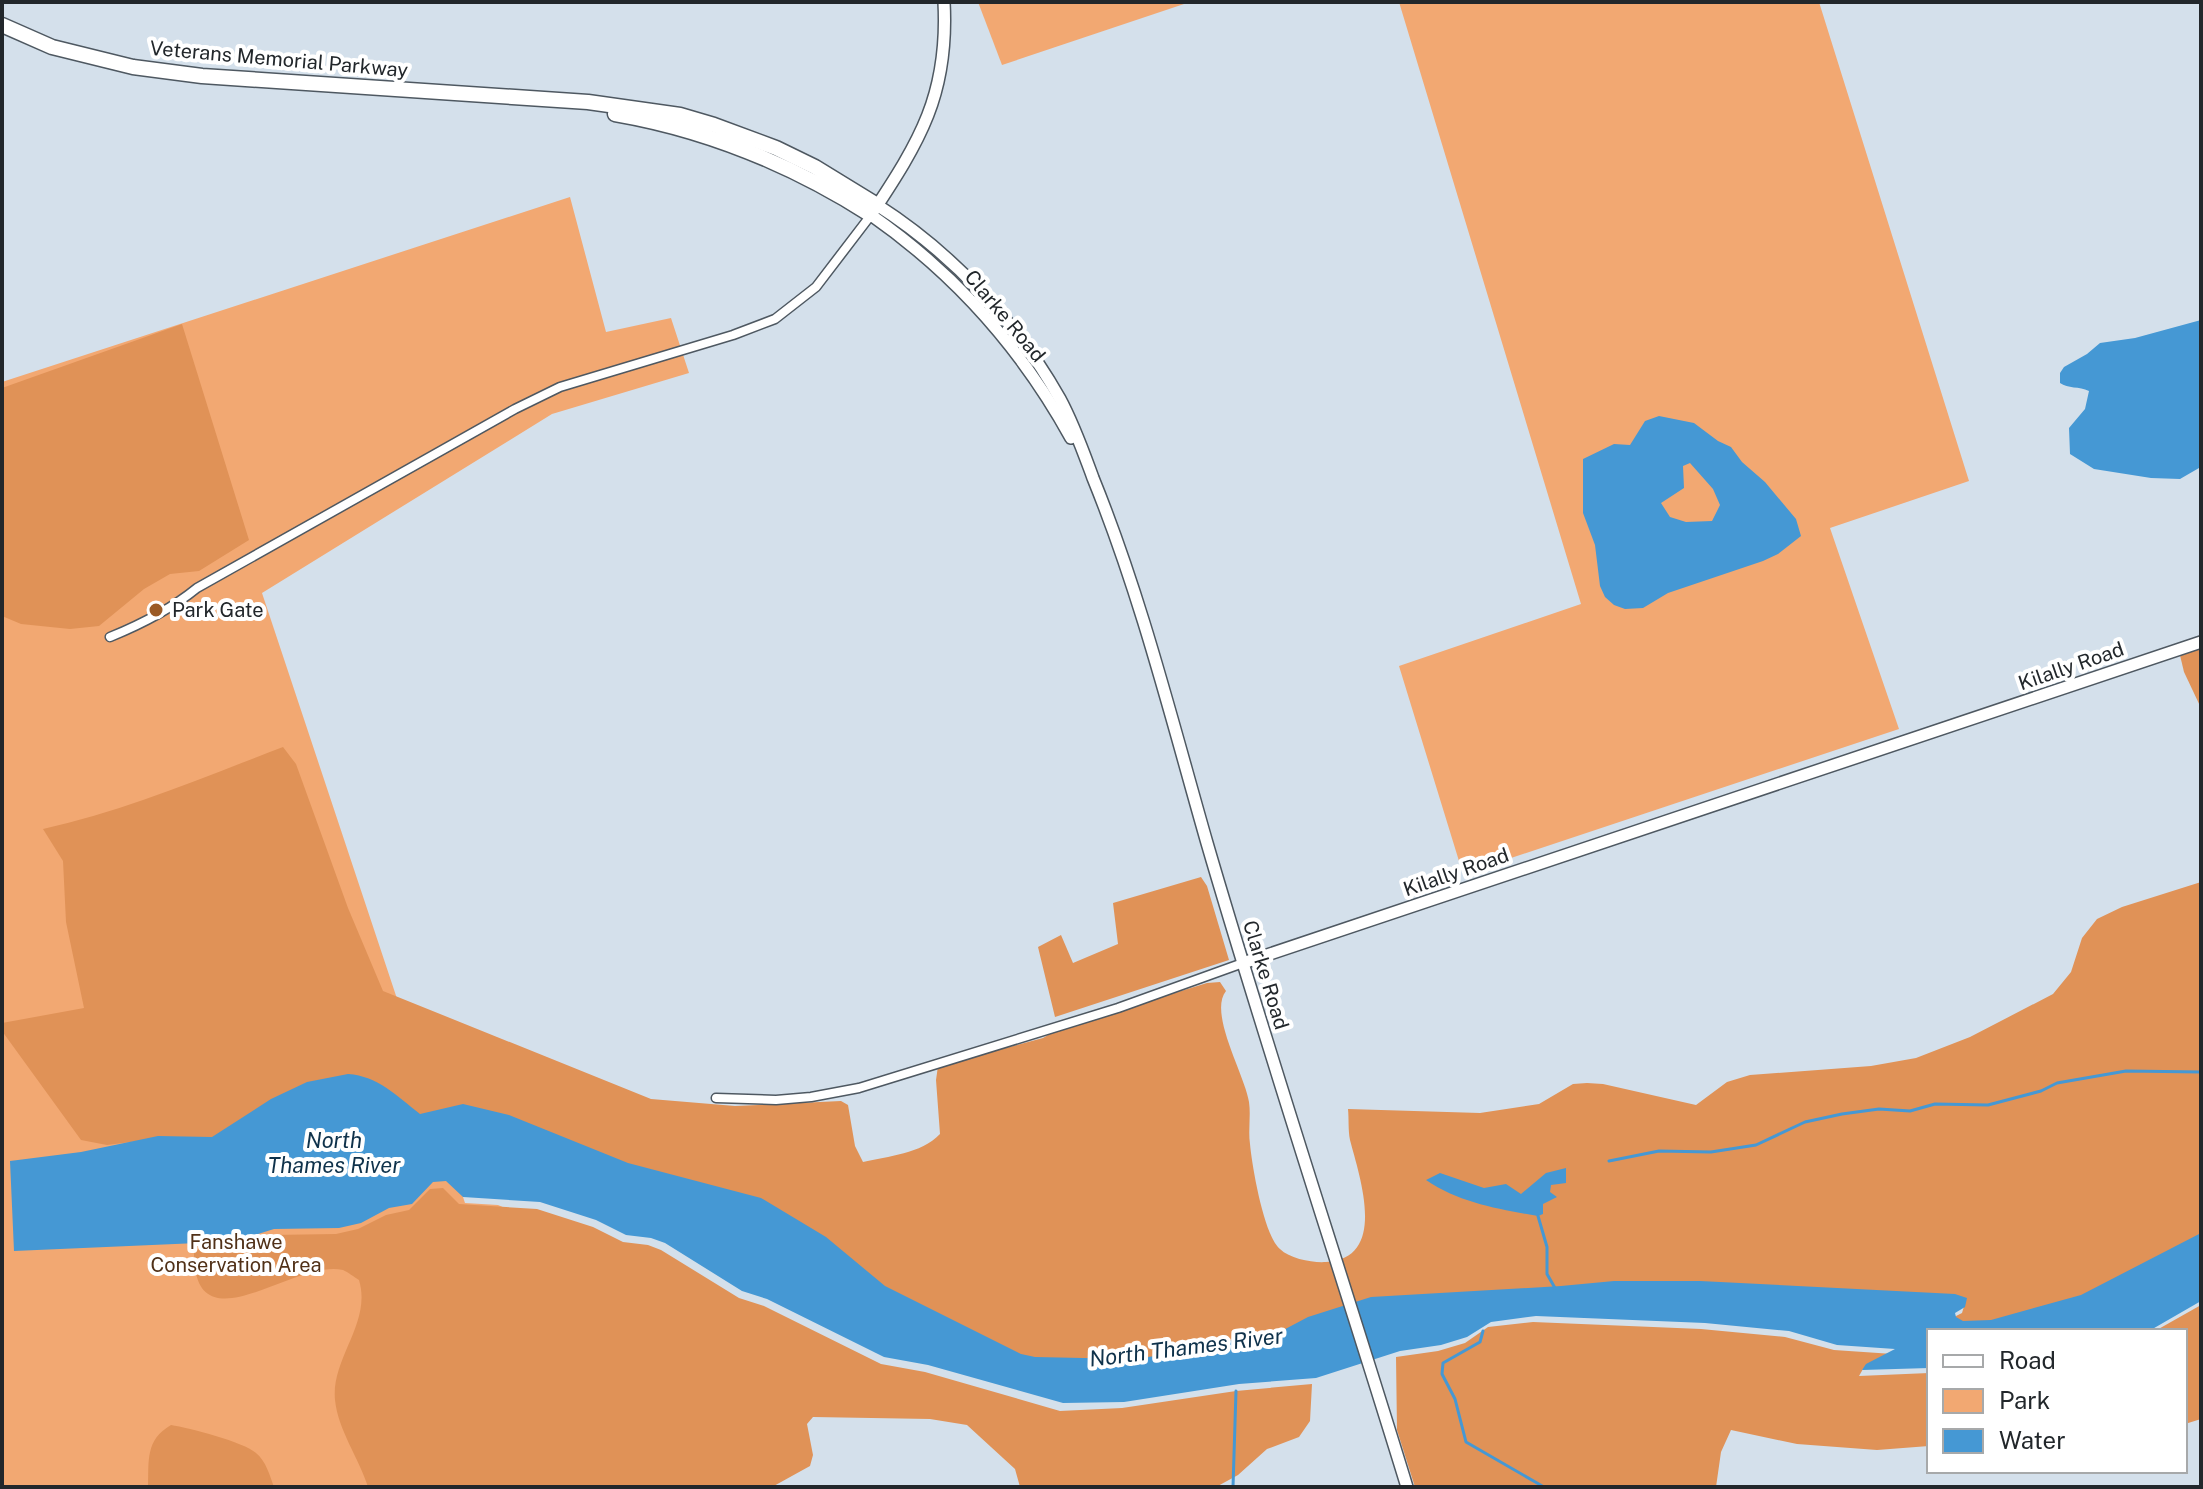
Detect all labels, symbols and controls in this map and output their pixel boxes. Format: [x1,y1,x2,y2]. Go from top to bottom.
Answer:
street label: Veterans Memorial Parkway [149,36,409,82]
street label: Clarke Road [960,265,1050,367]
place label: Park Gate [172,598,264,622]
marker: Park Gate [147,601,165,619]
street label: Kilally Road [2015,637,2127,695]
street label: Kilally Road [1400,843,1512,901]
street label: Clarke Road [1238,918,1294,1032]
water label: North Thames River [268,1127,401,1178]
park label: Fanshawe Conservation Area [150,1230,322,1277]
water label: North Thames River [1088,1322,1285,1372]
legend [1927,1329,2187,1473]
text: Road [1999,1346,2056,1374]
text: Park [1999,1386,2050,1414]
text: Water [1999,1426,2066,1454]

